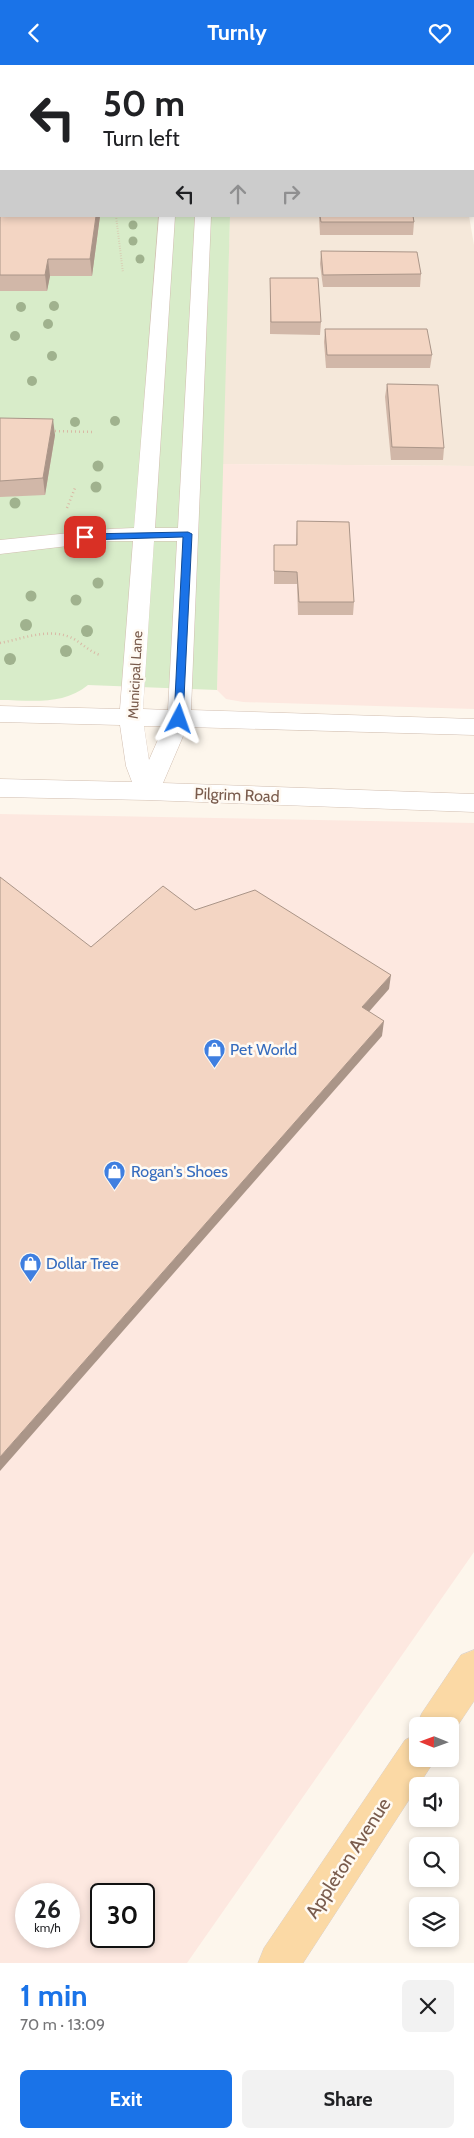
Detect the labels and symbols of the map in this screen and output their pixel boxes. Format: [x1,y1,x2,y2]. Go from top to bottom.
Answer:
pin [64,516,106,558]
street label: Municipal Lane [124,630,146,720]
position arrow [152,692,204,744]
street label: Pilgrim Road [194,784,280,806]
shop icon: Pet World [202,1037,226,1068]
place label: Pet World [230,1040,297,1059]
shop icon: Rogan's Shoes [103,1159,127,1190]
place label: Rogan's Shoes [131,1162,228,1181]
shop icon: Dollar Tree [18,1251,42,1282]
place label: Dollar Tree [46,1254,119,1273]
north arrow [409,1717,459,1767]
street label: Appleton Avenue [301,1793,396,1923]
speed limit sign: 30 [90,1883,155,1948]

